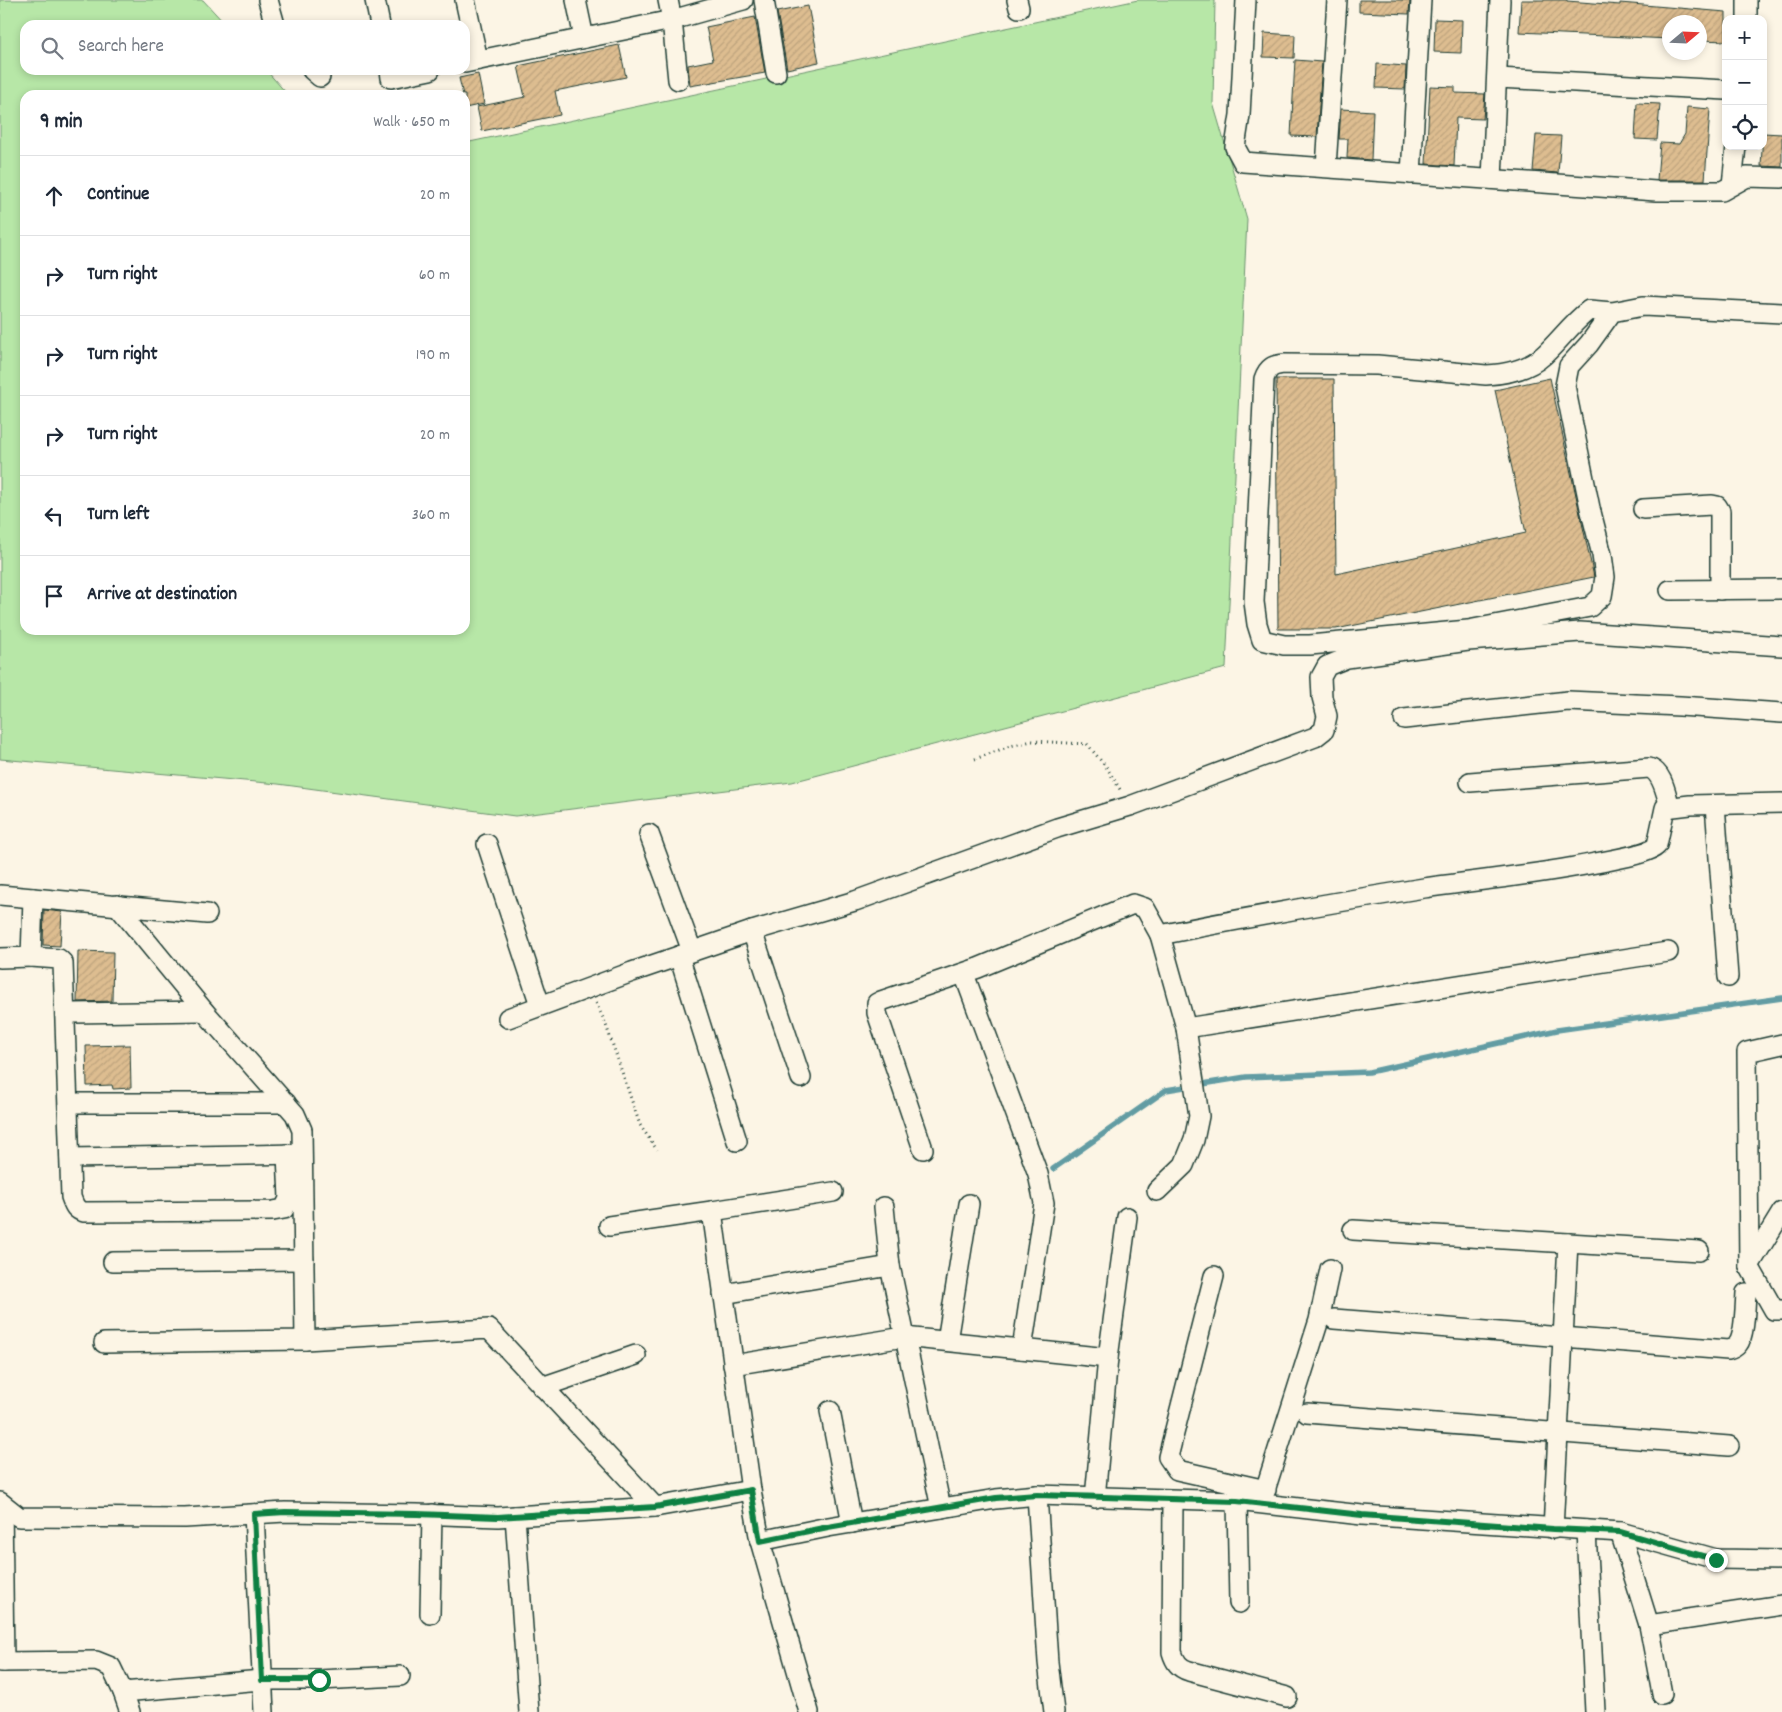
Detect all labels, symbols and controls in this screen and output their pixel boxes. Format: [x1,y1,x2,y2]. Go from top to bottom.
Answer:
north arrow [1662,15,1707,60]
map controls [1722,15,1767,150]
button: + [1722,15,1767,60]
search box [20,20,470,75]
icon: search [38,34,66,62]
text: Search here [78,34,164,61]
button: − [1722,60,1767,105]
button: locate [1722,105,1767,150]
text: 9 min [40,108,82,138]
text: Walk · 650 m [373,111,450,134]
icon: ahead [40,182,68,210]
text: Continue [87,182,149,209]
text: 20 m [420,184,450,207]
icon: right [40,262,68,290]
text: Turn right [87,262,158,289]
text: 60 m [419,264,450,287]
icon: right [40,342,68,370]
text: Turn right [87,342,158,369]
text: 190 m [416,344,450,367]
icon: right [40,422,68,450]
text: Turn right [87,422,158,449]
text: 20 m [420,424,450,447]
icon: left [40,502,68,530]
text: Turn left [87,502,150,529]
text: 360 m [412,504,450,527]
icon: arrive [40,582,68,610]
text: Arrive at destination [87,582,237,609]
route end [1705,1549,1728,1572]
route start [308,1669,331,1692]

